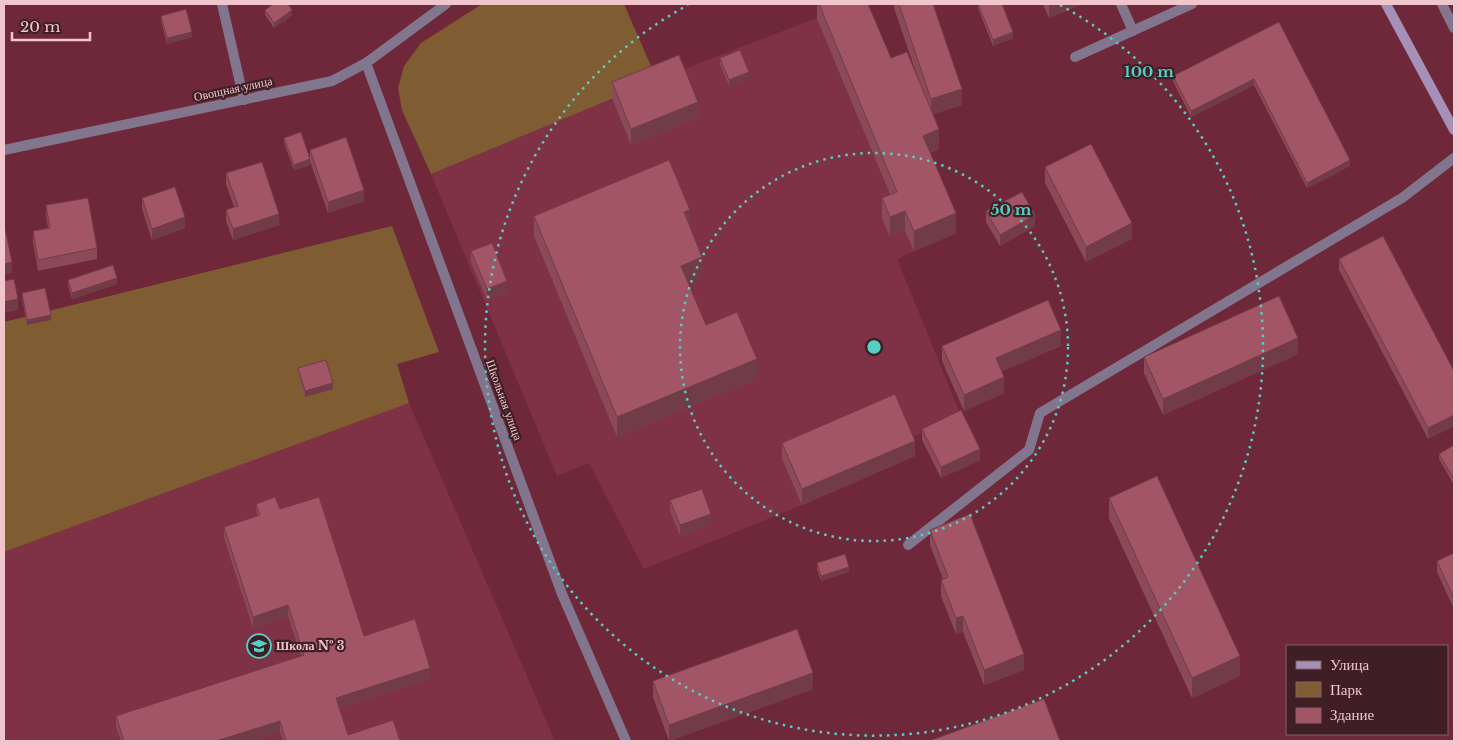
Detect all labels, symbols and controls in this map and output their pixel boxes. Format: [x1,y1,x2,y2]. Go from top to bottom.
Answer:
scale bar [12,10,90,42]
text: 20 m [20,17,60,36]
text: 100 m [1124,62,1174,81]
street label: Овощная улица [192,73,274,104]
text: 50 m [991,200,1032,219]
centre of rings [865,338,883,356]
street label: Школьная улица [483,357,526,443]
school or university icon: Школа № 3 [246,633,272,659]
place label: Школа № 3 [276,638,345,653]
legend [1286,645,1448,735]
text: Улица [1330,655,1369,674]
text: Парк [1330,680,1363,699]
text: Здание [1330,705,1374,724]

